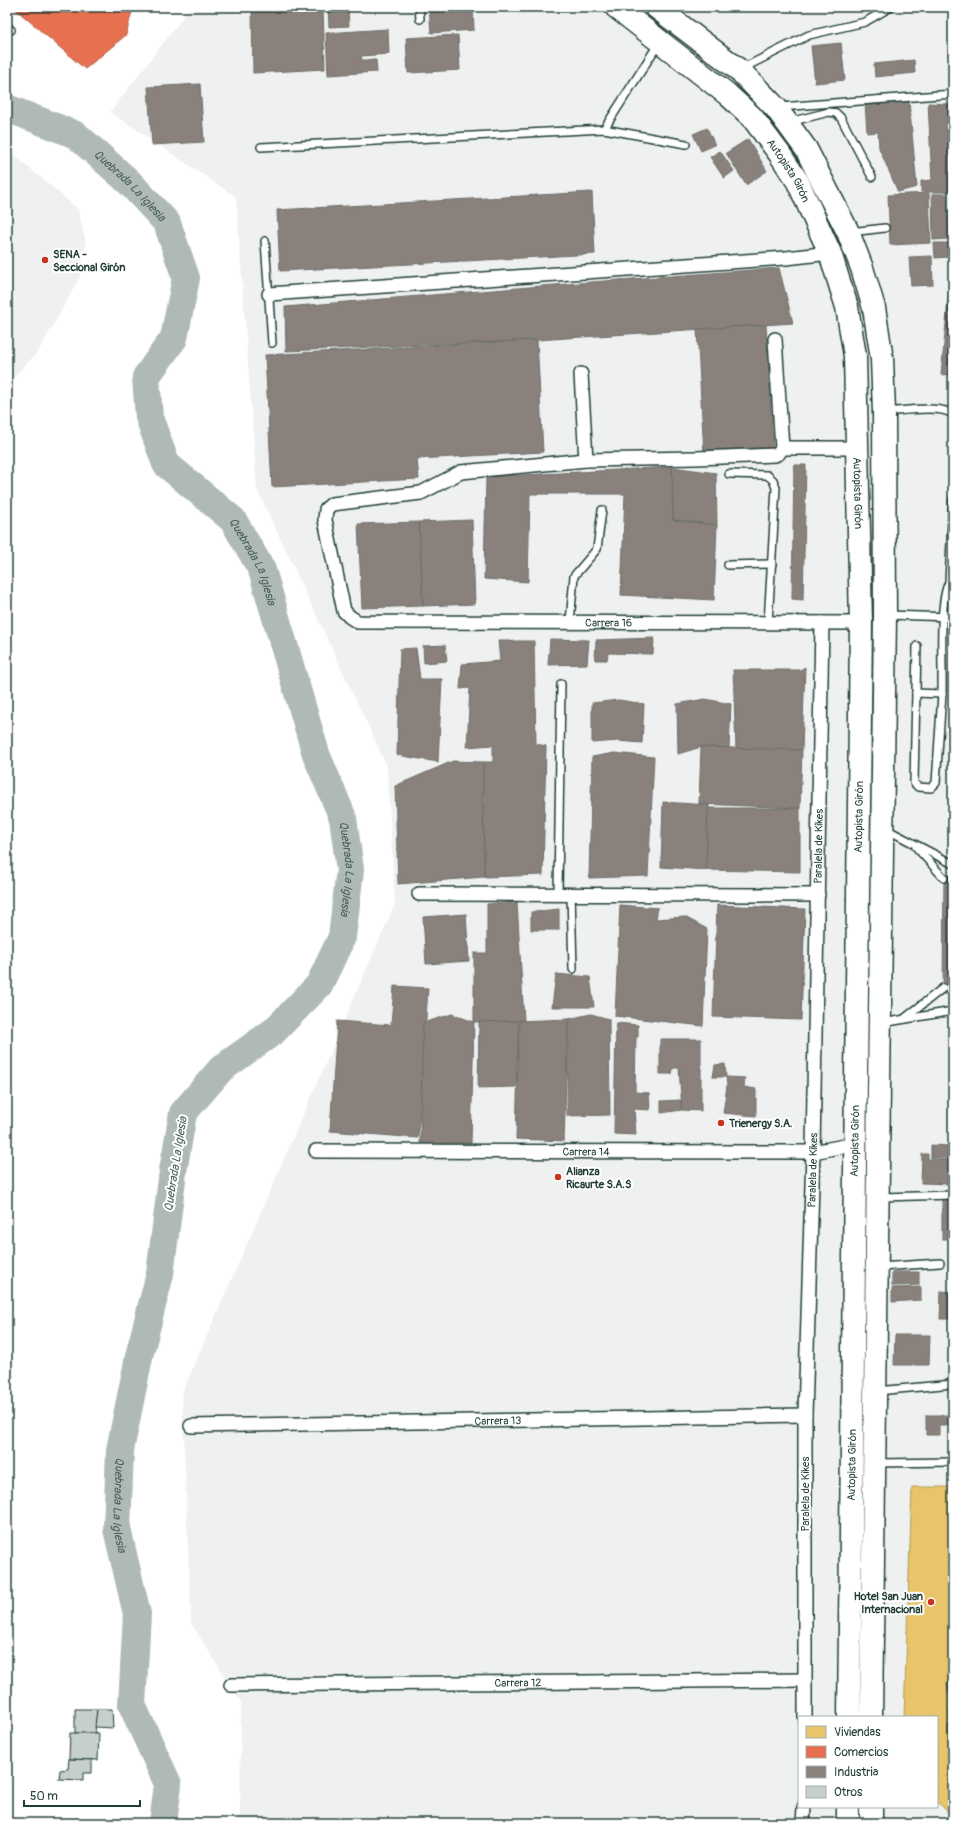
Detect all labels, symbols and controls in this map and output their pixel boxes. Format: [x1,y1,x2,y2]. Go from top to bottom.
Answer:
street label: Autopista Girón [764,136,813,204]
water label: Quebrada La Iglesia [91,147,170,225]
place label: SENA - Seccional Girón [53,248,126,274]
marker: SENA - Seccional Girón [40,255,50,265]
street label: Autopista Girón [851,457,865,529]
water label: Quebrada La Iglesia [226,515,280,608]
street label: Carrera 16 [585,616,632,629]
street label: Autopista Girón [852,781,866,853]
street label: Paralela de Kikes [811,809,825,884]
water label: Quebrada La Iglesia [336,821,357,919]
street label: Autopista Girón [848,1105,862,1177]
water label: Quebrada La Iglesia [161,1114,191,1212]
place label: Trienergy S.A. [728,1117,792,1130]
marker: Trienergy S.A. [716,1118,726,1128]
street label: Paralela de Kikes [805,1132,820,1208]
street label: Carrera 14 [562,1145,610,1158]
place label: Alianza Ricaurte S.A.S [566,1165,632,1191]
marker: Alianza Ricaurte S.A.S [553,1172,563,1182]
street label: Carrera 13 [474,1414,522,1427]
street label: Autopista Girón [845,1429,859,1501]
water label: Quebrada La Iglesia [109,1457,130,1555]
street label: Paralela de Kikes [799,1457,812,1531]
place label: Hotel San Juan Internacional [854,1590,923,1616]
marker: Hotel San Juan Internacional [926,1597,936,1607]
street label: Carrera 12 [494,1676,542,1689]
legend [798,1716,938,1808]
text: Viviendas [834,1725,881,1740]
text: Comercios [834,1745,889,1760]
text: Industria [834,1765,879,1780]
scale bar [24,1782,140,1808]
text: Otros [834,1785,863,1800]
text: 50 m [30,1789,58,1804]

